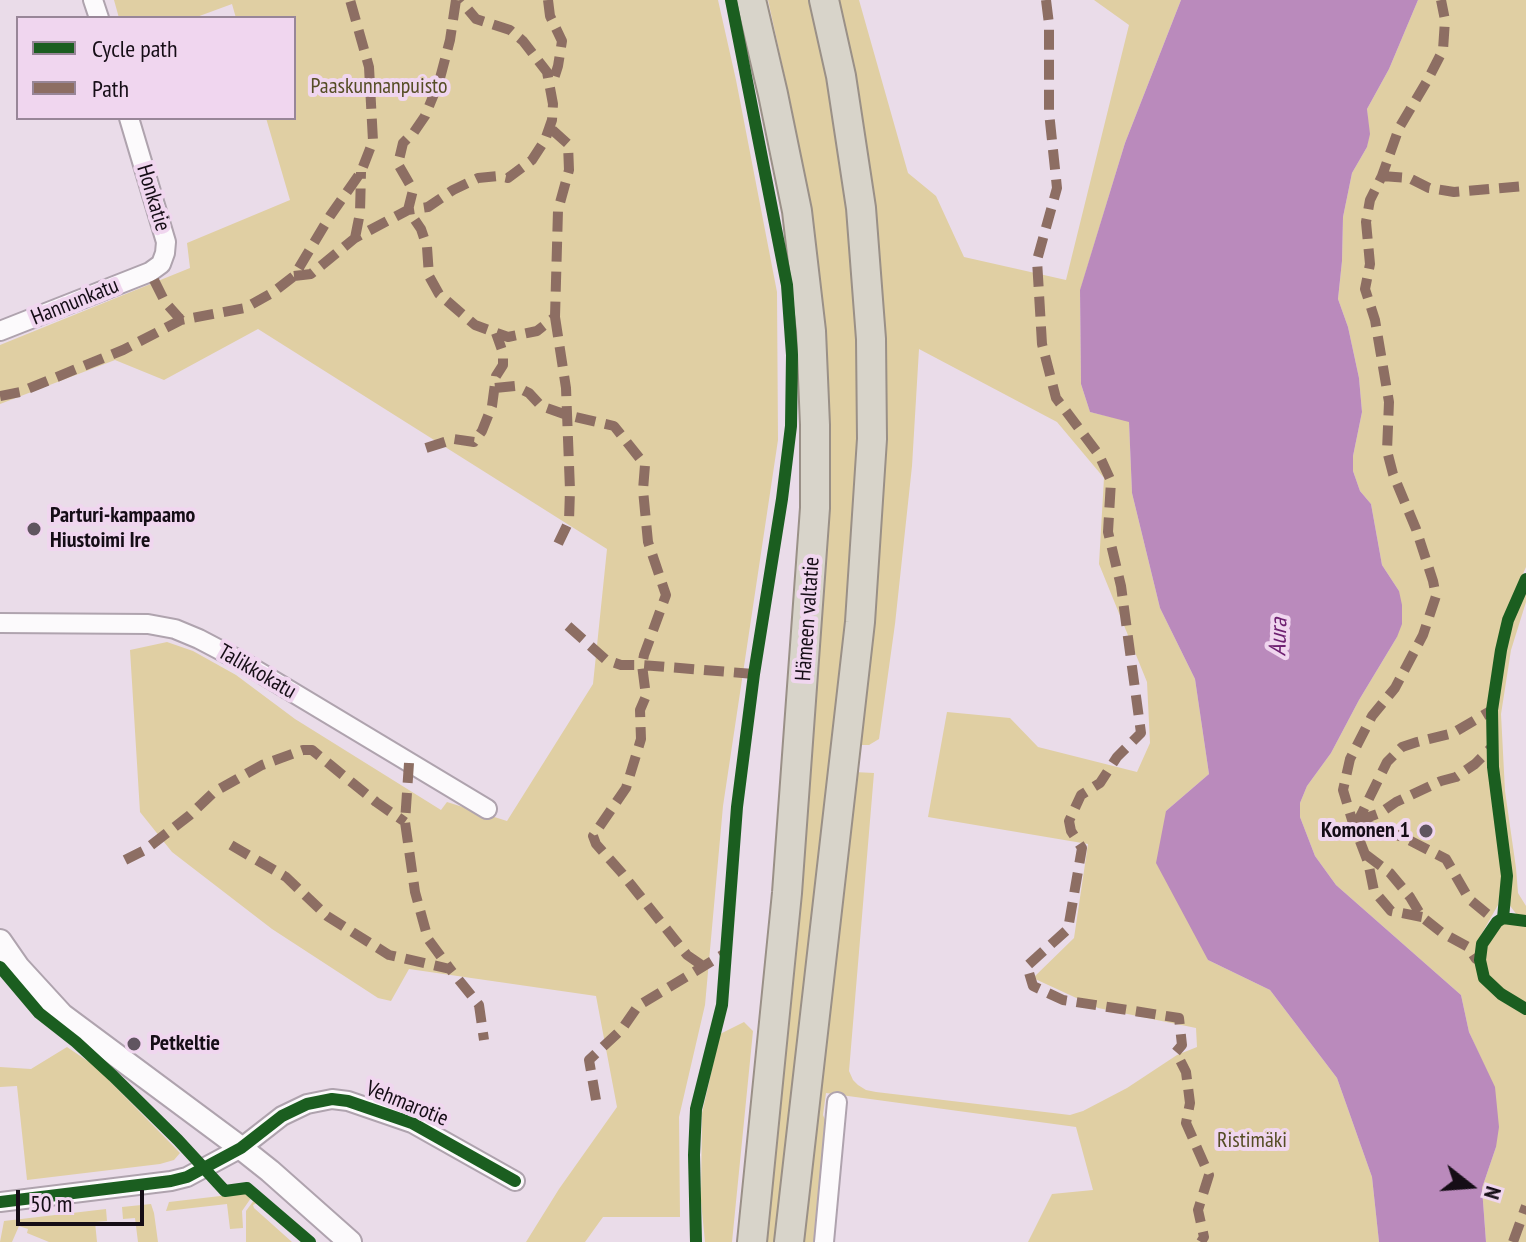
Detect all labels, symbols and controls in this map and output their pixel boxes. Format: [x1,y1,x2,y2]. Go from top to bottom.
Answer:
legend [16,16,296,120]
text: Cycle path [92,33,178,64]
text: Path [92,73,129,104]
park label: Paaskunnanpuisto [311,74,447,100]
street label: Honkatie [130,162,176,234]
street label: Hannunkatu [27,273,123,331]
place label: Parturi-kampaamo Hiustoimi Ire [50,503,195,554]
marker: Parturi-kampaamo Hiustoimi Ire [25,520,43,538]
street label: Hämeen valtatie [790,556,826,682]
water label: Aura [1264,618,1294,656]
street label: Talikkokatu [213,639,301,705]
place label: Komonen 1 [1321,818,1410,844]
marker: Komonen 1 [1417,822,1435,840]
place label: Petkeltie [150,1031,220,1057]
marker: Petkeltie [125,1035,143,1053]
street label: Vehmarotie [362,1076,452,1132]
park label: Ristimäki [1217,1128,1287,1154]
north arrow [1430,1146,1510,1226]
scale bar [20,1174,148,1224]
text: N [1478,1183,1508,1203]
text: 50 m [30,1188,72,1219]

